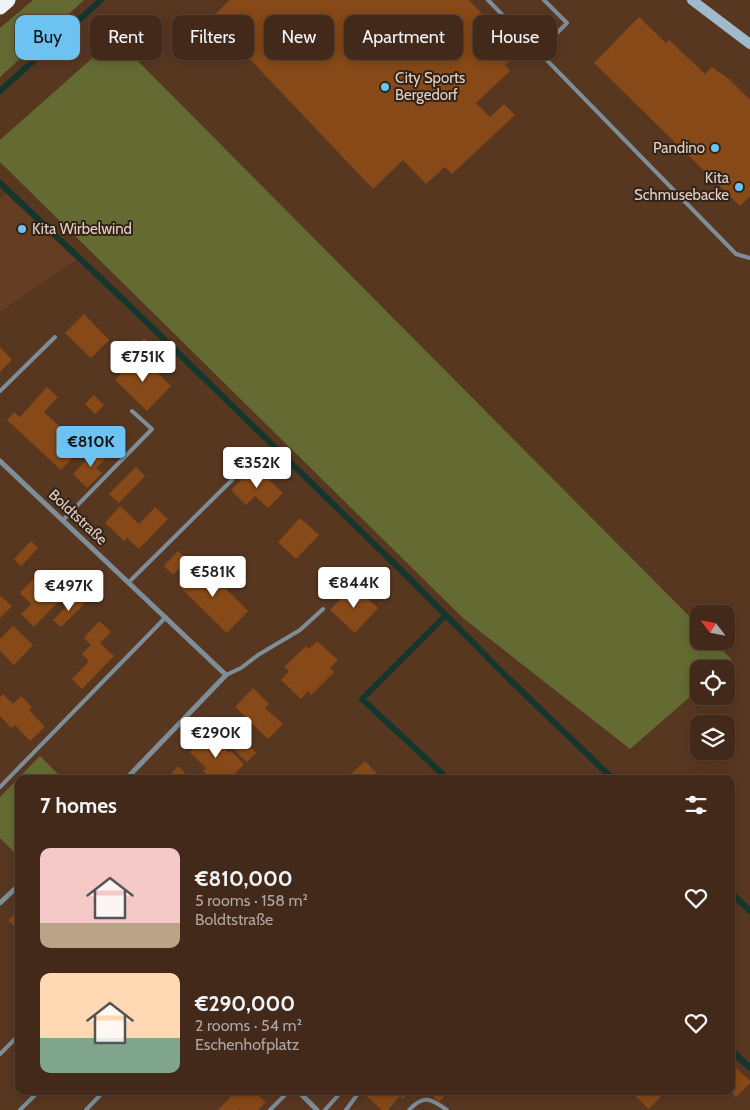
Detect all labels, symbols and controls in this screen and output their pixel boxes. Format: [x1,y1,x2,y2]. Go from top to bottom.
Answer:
chip: Buy [15,15,80,60]
chip: Rent [90,15,162,60]
chip: Filters [172,15,254,60]
chip: New [264,15,334,60]
chip: Apartment [344,15,463,60]
chip: House [473,15,557,60]
place label: City Sports Bergedorf [395,69,465,104]
marker: City Sports Bergedorf [379,81,391,93]
place label: Pandino [653,139,705,157]
marker: Pandino [709,142,721,154]
place label: Kita Schmusebacke [634,169,730,204]
marker: Kita Schmusebacke [733,181,745,193]
place label: Kita Wirbelwind [32,220,132,238]
marker: Kita Wirbelwind [16,223,28,235]
pin: €751K [108,340,178,383]
text: €751K [122,347,164,366]
pin: €810K [56,426,126,468]
text: €810K [67,432,115,451]
pin: €352K [222,446,292,489]
text: €352K [234,453,280,472]
street label: Boldtstraße [45,485,111,549]
pin: €581K [178,556,248,598]
text: €581K [191,562,235,581]
pin: €844K [319,566,389,609]
pin: €497K [34,570,104,612]
text: €844K [329,573,379,592]
text: €497K [45,576,93,595]
north arrow [690,605,735,650]
map controls [690,605,735,760]
button: locate [690,660,735,705]
button: layers [690,715,735,760]
pin: €290K [181,716,251,759]
text: €290K [191,723,241,742]
icon: filters [682,791,710,819]
text: 7 homes [40,793,117,818]
text: €810,000 [195,866,293,891]
icon: home [80,868,140,928]
icon: heart [682,884,710,912]
text: 5 rooms · 158 m² [195,891,308,910]
text: Boldtstraße [195,910,273,929]
text: €290,000 [195,991,295,1016]
icon: home [80,993,140,1053]
icon: heart [682,1009,710,1037]
text: 2 rooms · 54 m² [195,1016,302,1035]
text: Eschenhofplatz [195,1035,299,1054]

